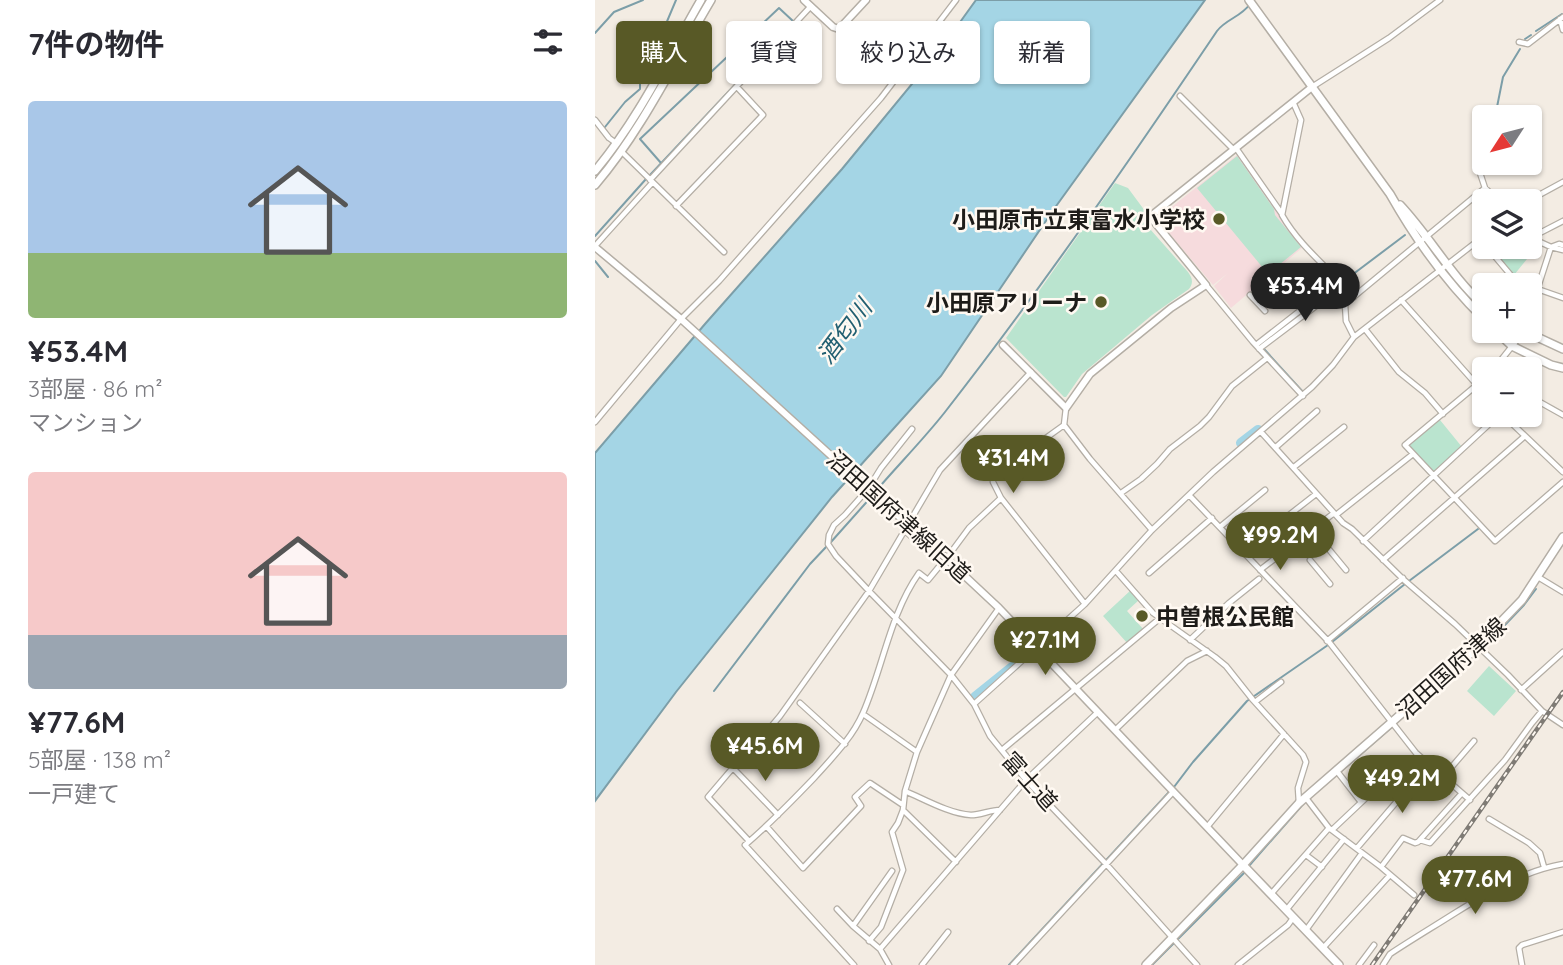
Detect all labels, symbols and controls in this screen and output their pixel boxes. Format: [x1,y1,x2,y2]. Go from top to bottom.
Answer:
chip: 購入 [616,21,712,84]
chip: 賃貸 [726,21,822,84]
chip: 絞り込み [836,21,980,84]
chip: 新着 [994,21,1090,84]
icon: filters [529,23,567,61]
text: 7件の物件 [28,25,164,63]
north arrow [1472,105,1542,175]
map controls [1472,105,1542,427]
icon: home [235,147,361,273]
button: layers [1472,189,1542,259]
place label: 小田原市立東富水小学校 [952,205,1205,234]
marker: 小田原市立東富水小学校 [1211,211,1227,227]
pin: ¥53.4M [1248,264,1362,323]
text: ¥53.4M [1267,271,1343,300]
button: + [1472,273,1542,343]
place label: 小田原アリーナ [926,288,1087,317]
water label: 酒匂川 [810,291,879,369]
marker: 小田原アリーナ [1093,294,1109,310]
text: ¥53.4M [28,332,128,370]
button: − [1472,357,1542,427]
text: 3部屋 · 86 m² [28,374,162,403]
text: マンション [28,408,143,437]
pin: ¥31.4M [956,435,1070,495]
text: ¥31.4M [977,443,1049,472]
street label: 沼田国府津線旧道 [821,444,977,588]
pin: ¥99.2M [1223,512,1337,572]
icon: home [235,518,361,644]
text: ¥99.2M [1242,520,1318,549]
place label: 中曽根公民館 [1156,602,1294,631]
marker: 中曽根公民館 [1134,608,1150,624]
street label: 沼田国府津線 [1390,611,1512,725]
pin: ¥27.1M [988,618,1102,677]
text: ¥27.1M [1010,625,1080,654]
text: ¥77.6M [28,703,125,741]
pin: ¥45.6M [708,724,822,783]
text: ¥45.6M [727,731,803,760]
text: 5部屋 · 138 m² [28,745,171,774]
street label: 富士道 [996,746,1064,816]
pin: ¥49.2M [1345,756,1459,815]
text: ¥49.2M [1364,763,1440,792]
text: 一戸建て [28,779,120,808]
pin: ¥77.6M [1418,856,1532,916]
text: ¥77.6M [1438,864,1512,893]

